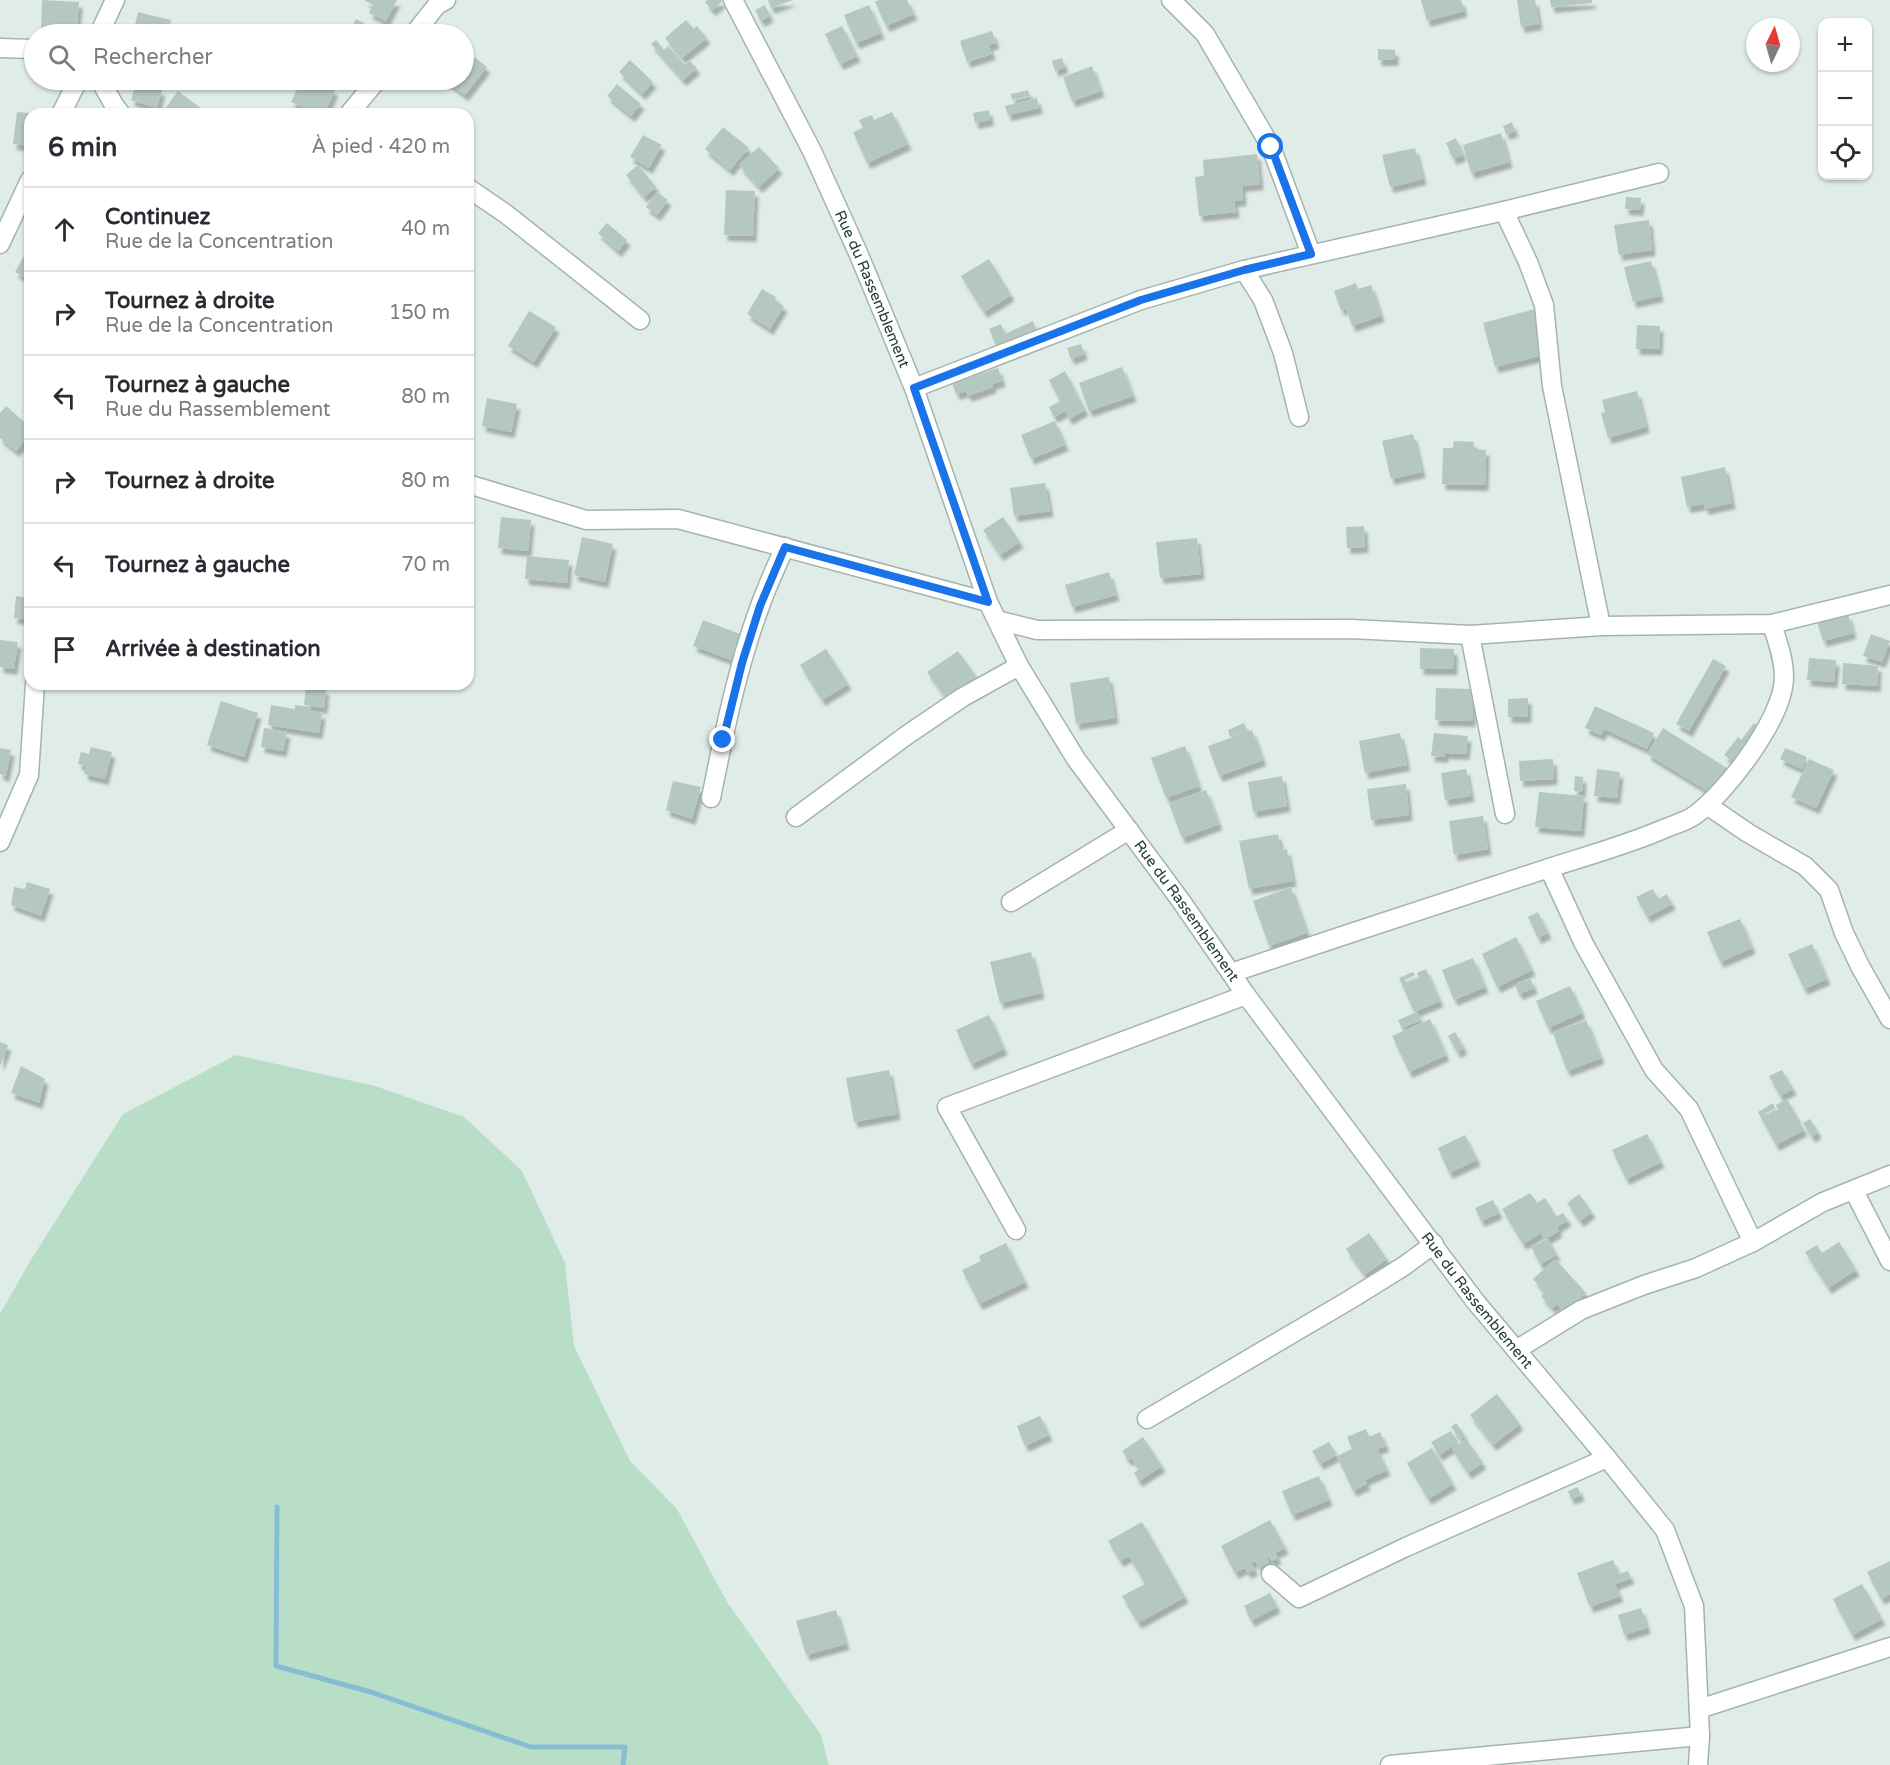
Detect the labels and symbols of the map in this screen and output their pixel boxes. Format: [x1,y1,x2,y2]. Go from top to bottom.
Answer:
north arrow [1746,18,1800,72]
route start [1257,133,1283,159]
street label: Rue du Rassemblement [831,207,914,371]
route end [709,726,735,752]
street label: Rue du Rassemblement [1130,837,1243,985]
street label: Rue du Rassemblement [1418,1229,1537,1372]

